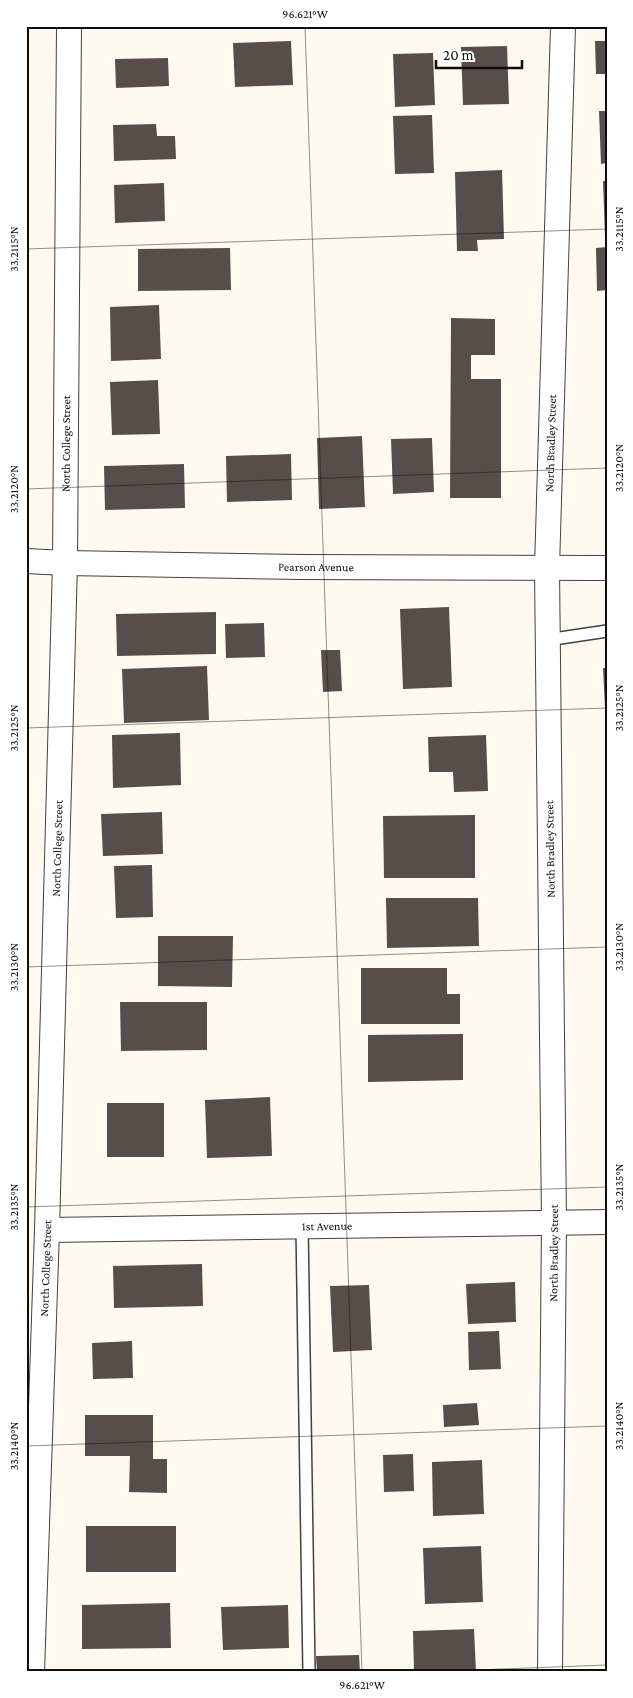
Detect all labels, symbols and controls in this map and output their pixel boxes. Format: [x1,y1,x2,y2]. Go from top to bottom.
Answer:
text: 96.621°W [282,7,328,21]
scale bar [436,38,522,70]
text: 20 m [443,47,474,63]
text: 33.2115°N [612,206,626,252]
text: 33.2115°N [7,226,21,272]
street label: North Bradley Street [542,393,559,492]
street label: North College Street [59,394,73,492]
text: 33.2120°N [612,444,626,492]
text: 33.2120°N [7,465,21,513]
street label: Pearson Avenue [278,560,354,574]
text: 33.2125°N [612,684,626,732]
text: 33.2125°N [7,704,21,752]
street label: North College Street [49,799,66,897]
street label: North Bradley Street [542,799,558,898]
text: 33.2130°N [612,923,626,971]
text: 33.2130°N [7,943,21,991]
text: 33.2135°N [612,1163,626,1211]
text: 33.2135°N [7,1183,21,1231]
street label: North Bradley Street [546,1203,561,1302]
street label: North College Street [37,1219,54,1317]
street label: 1st Avenue [302,1219,352,1233]
text: 33.2140°N [612,1402,626,1450]
text: 33.2140°N [7,1422,21,1470]
text: 96.621°W [339,1678,385,1692]

